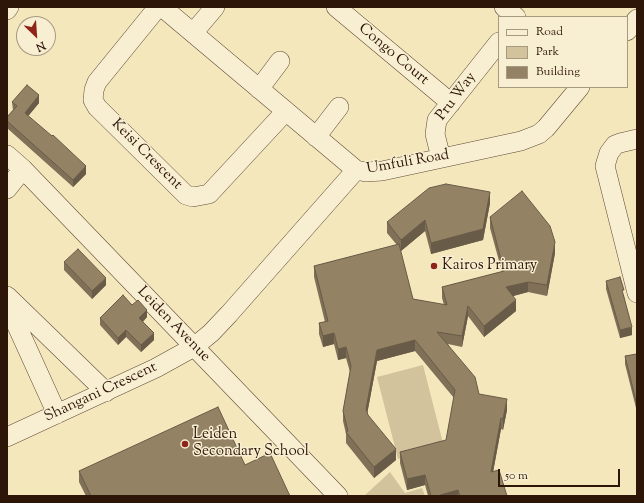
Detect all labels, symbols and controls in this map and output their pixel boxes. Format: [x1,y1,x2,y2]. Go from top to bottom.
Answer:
north arrow [16,16,56,56]
legend [498,16,628,88]
street label: Congo Court [354,20,432,90]
text: Road [536,23,563,41]
text: N [33,37,48,55]
text: Park [536,43,559,61]
text: Building [536,63,580,81]
street label: Pru Way [433,69,481,125]
street label: Keisi Crescent [107,116,185,194]
street label: Umfuli Road [365,147,451,179]
place label: Kairos Primary [442,257,537,275]
marker: Kairos Primary [429,261,439,271]
street label: Leiden Avenue [133,284,213,366]
street label: Shangani Crescent [42,359,160,427]
place label: Leiden Secondary School [193,426,309,461]
marker: Leiden Secondary School [180,439,190,449]
scale bar [500,461,622,487]
text: 50 m [505,467,528,485]

